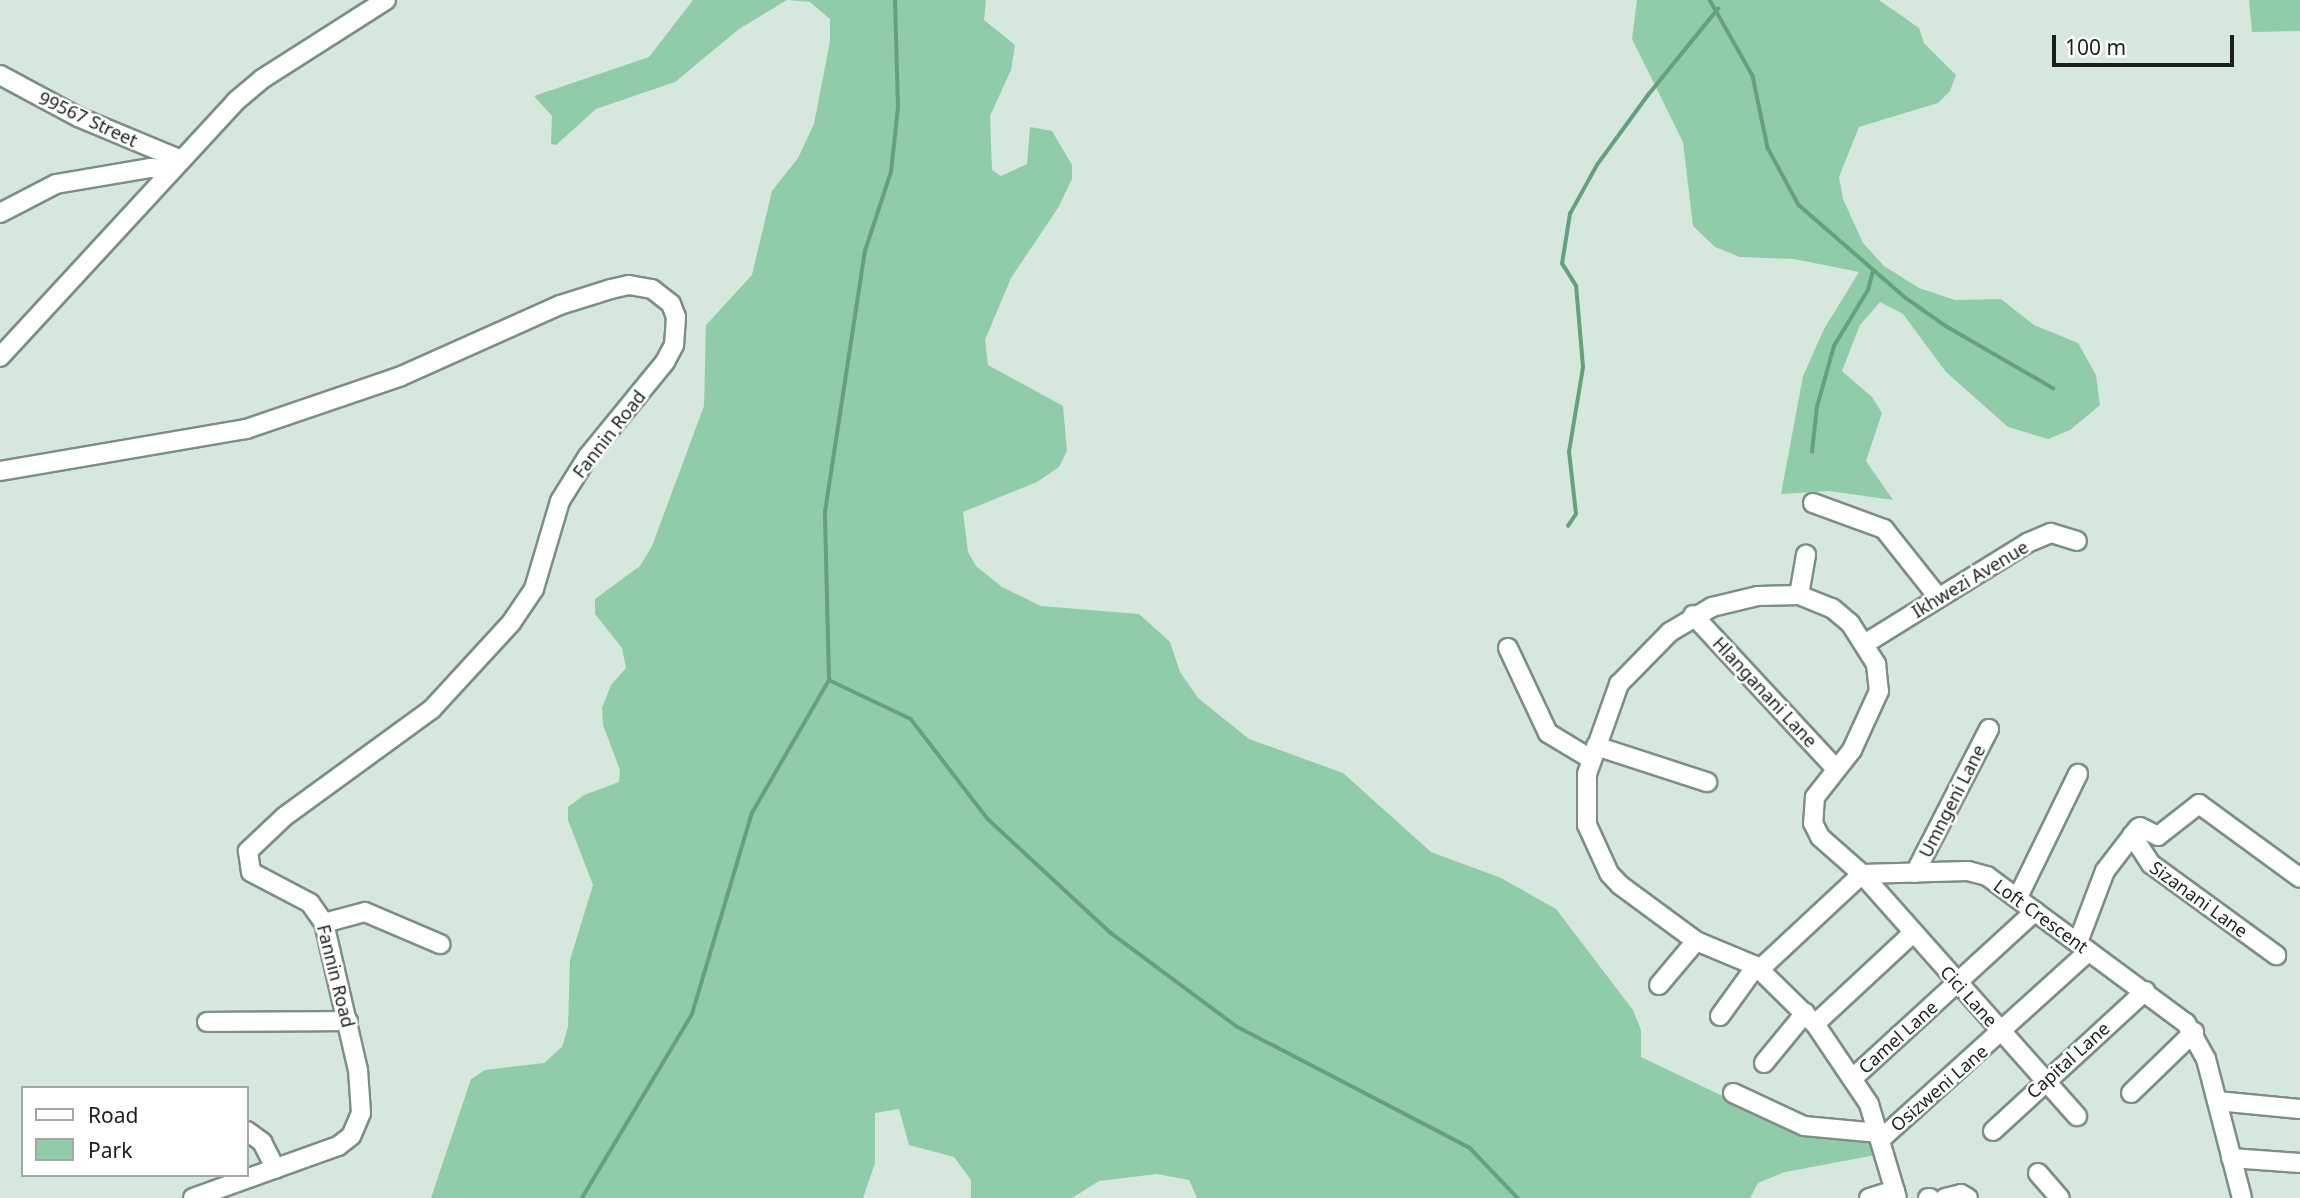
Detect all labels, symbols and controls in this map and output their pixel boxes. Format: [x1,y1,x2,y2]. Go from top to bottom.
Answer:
scale bar [2055,21,2237,65]
text: 100 m [2065,33,2126,61]
street label: 99567 Street [35,87,141,151]
street label: Fannin Road [568,386,650,482]
street label: Ikhwezi Avenue [1908,536,2032,622]
street label: Hlanganani Lane [1708,632,1822,752]
street label: Umngeni Lane [1914,741,1990,861]
street label: Sizanani Lane [2146,856,2252,942]
street label: Loft Crescent [1990,875,2092,957]
street label: Fannin Road [313,922,359,1030]
street label: Cici Lane [1936,961,2002,1031]
street label: Camel Lane [1854,996,1942,1078]
street label: Capital Lane [2022,1017,2114,1103]
street label: Osizweni Lane [1886,1040,1992,1136]
legend [21,1086,248,1177]
text: Road [88,1101,138,1129]
text: Park [88,1136,132,1164]

